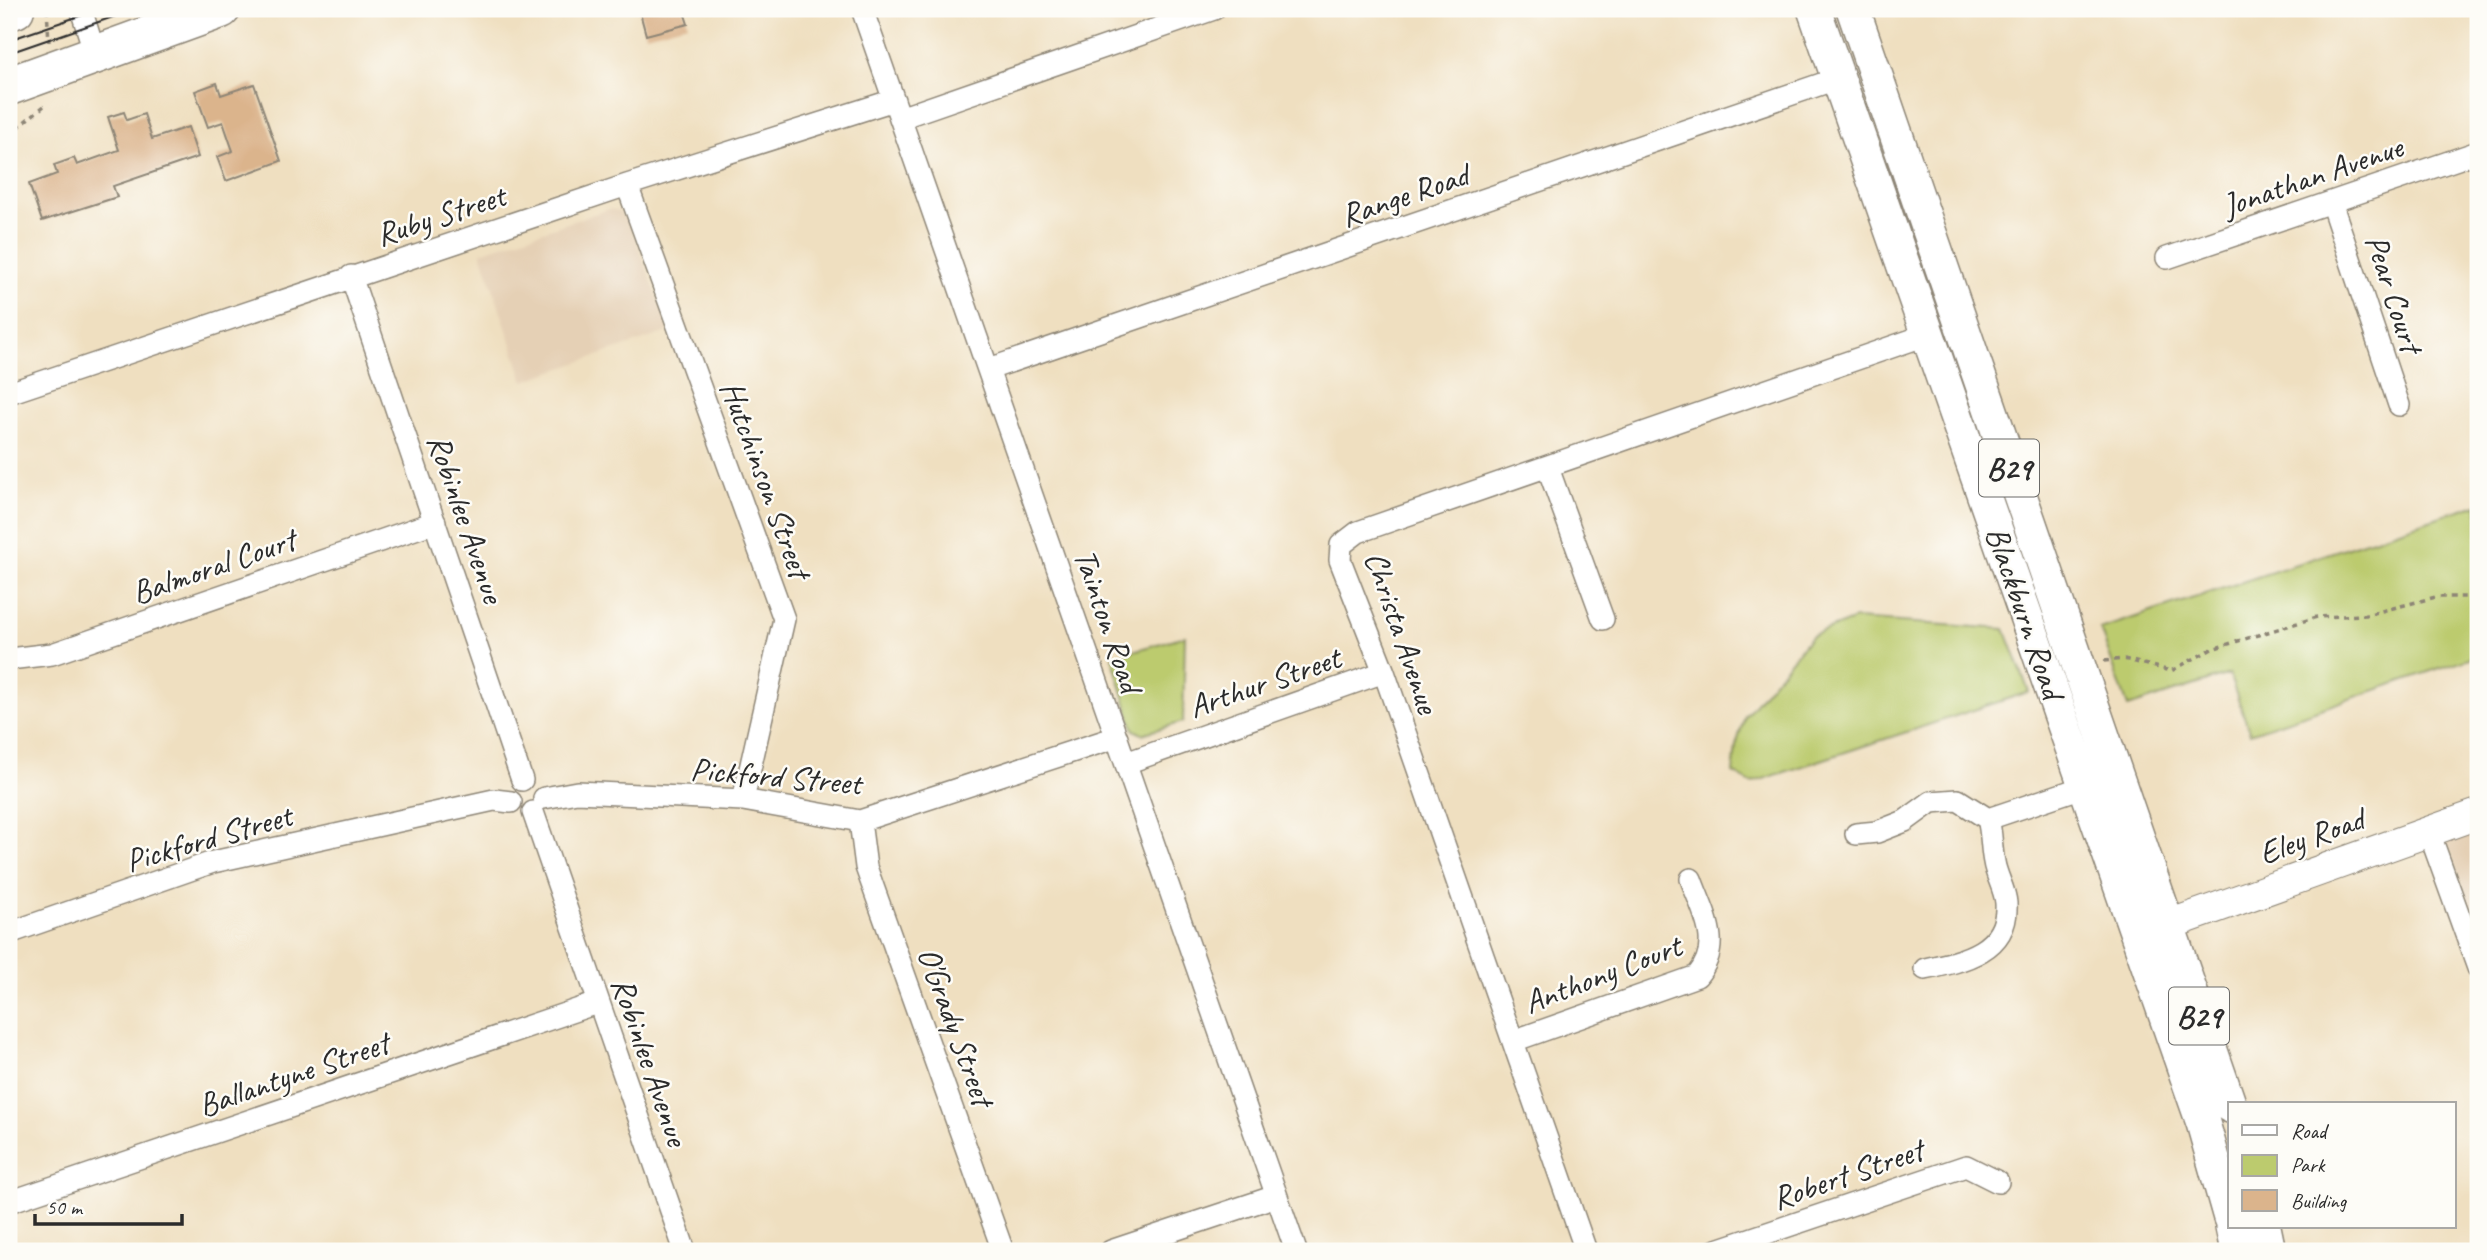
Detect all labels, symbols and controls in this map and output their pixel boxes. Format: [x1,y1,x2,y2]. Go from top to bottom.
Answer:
street label: Jonathan Avenue [2215,125,2410,227]
street label: Range Road [1335,152,1479,236]
street label: Ruby Street [370,173,513,256]
street label: Pear Court [2355,229,2434,361]
street label: Hutchinson Street [711,375,823,588]
street label: Robinlee Avenue [418,429,515,610]
road number: B29 [1979,440,2039,496]
street label: Balmoral Court [126,517,304,614]
street label: Blackburn Road [1976,521,2076,708]
street label: Tainton Road [1064,543,1154,702]
street label: Christa Avenue [1355,546,1450,721]
street label: Arthur Street [1183,635,1348,727]
street label: Pickford Street [689,748,866,805]
street label: Pickford Street [120,793,299,882]
street label: Eley Road [2253,796,2374,874]
street label: Anthony Court [1518,924,1690,1023]
street label: O'Grady Street [908,941,1006,1115]
street label: Robinlee Avenue [602,972,699,1153]
road number: B29 [2169,987,2229,1044]
street label: Ballantyne Street [193,1020,398,1126]
legend [2228,1102,2456,1228]
text: Road [2291,1118,2330,1144]
street label: Robert Street [1766,1127,1932,1219]
text: Park [2291,1152,2326,1178]
scale bar [35,1183,182,1227]
text: Building [2291,1188,2348,1214]
text: 50 m [46,1194,84,1220]

